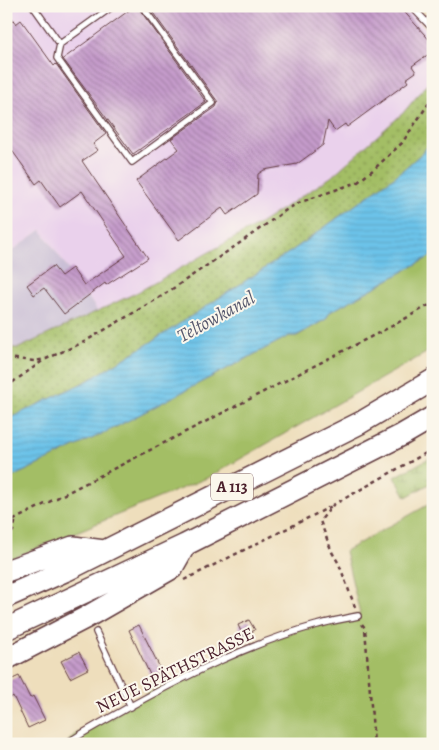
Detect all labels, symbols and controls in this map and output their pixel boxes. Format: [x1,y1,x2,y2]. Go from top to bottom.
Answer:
water label: Teltowkanal [173,285,260,349]
road number: A 113 [211,474,253,501]
street label: NEUE SPÄTHSTRASSE [92,621,258,719]

